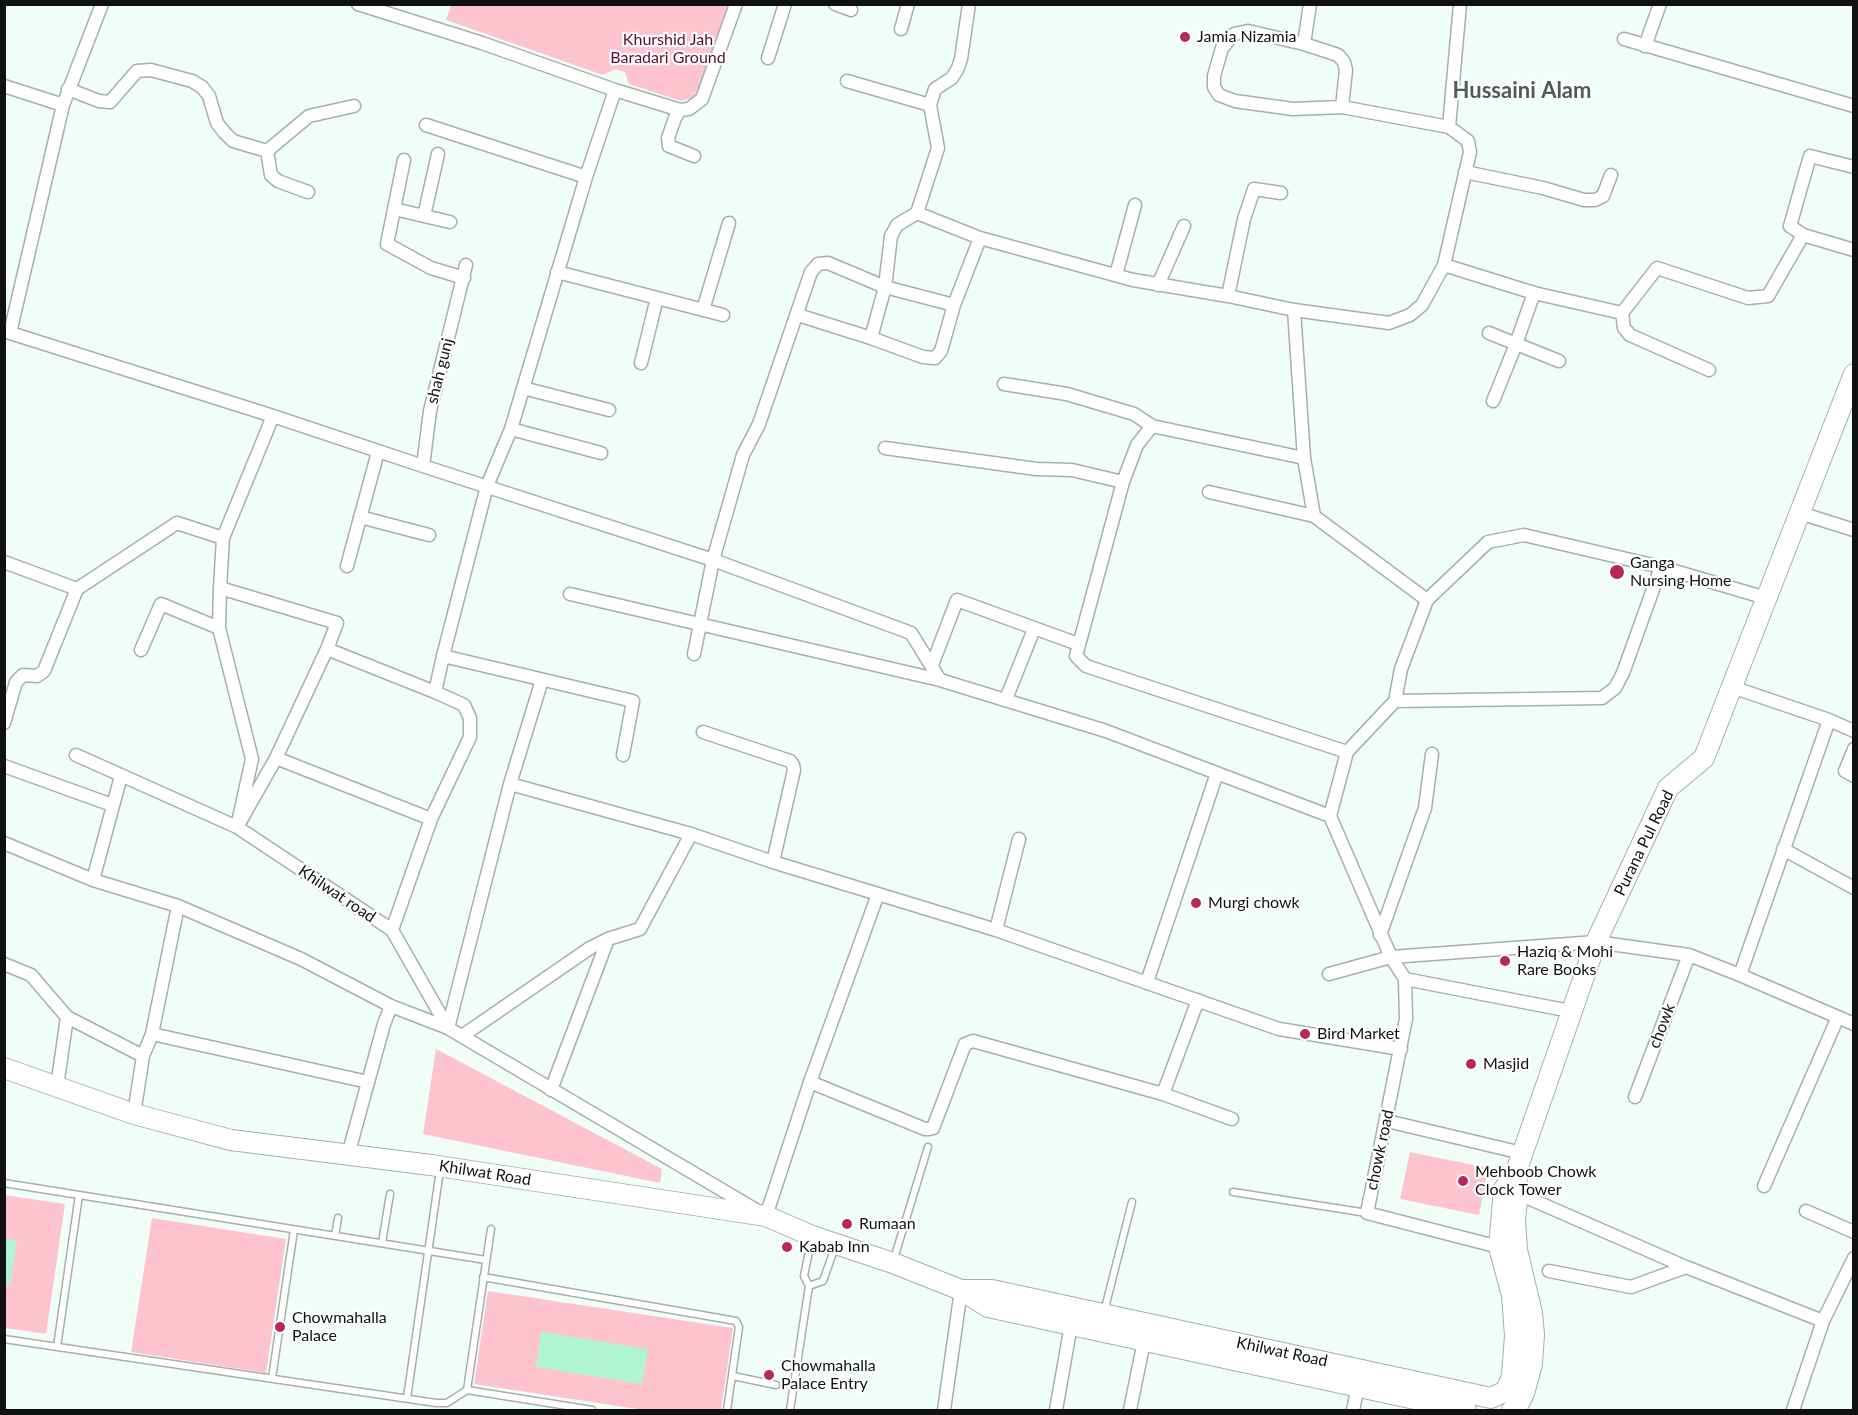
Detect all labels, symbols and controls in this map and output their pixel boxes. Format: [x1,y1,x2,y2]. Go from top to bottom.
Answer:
place label: Jamia Nizamia [1197,27,1297,47]
park label: Khurshid Jah Baradari Ground [610,30,726,68]
marker: Jamia Nizamia [1178,30,1192,44]
district label: Hussaini Alam [1453,78,1591,104]
street label: shah gunj [423,336,457,406]
place label: Ganga Nursing Home [1630,553,1732,591]
marker: Ganga Nursing Home [1608,563,1626,581]
street label: Purana Pul Road [1610,787,1678,899]
street label: Khilwat road [295,861,379,927]
place label: Murgi chowk [1208,893,1300,913]
marker: Murgi chowk [1189,896,1203,910]
place label: Haziq & Mohi Rare Books [1517,942,1613,980]
marker: Haziq & Mohi Rare Books [1498,954,1512,968]
street label: chowk [1645,1001,1679,1051]
place label: Bird Market [1317,1024,1400,1044]
marker: Bird Market [1298,1027,1312,1041]
place label: Masjid [1483,1054,1529,1074]
marker: Masjid [1464,1057,1478,1071]
street label: chowk road [1362,1108,1398,1192]
street label: Khilwat Road [438,1156,532,1190]
place label: Mehboob Chowk Clock Tower [1475,1162,1596,1200]
marker: Mehboob Chowk Clock Tower [1456,1174,1470,1188]
place label: Rumaan [859,1214,916,1234]
marker: Rumaan [840,1217,854,1231]
place label: Kabab Inn [799,1237,870,1257]
marker: Kabab Inn [780,1240,794,1254]
place label: Chowmahalla Palace [292,1308,387,1346]
marker: Chowmahalla Palace [273,1320,287,1334]
street label: Khilwat Road [1235,1333,1329,1371]
place label: Chowmahalla Palace Entry [781,1356,876,1394]
marker: Chowmahalla Palace Entry [762,1368,776,1382]

